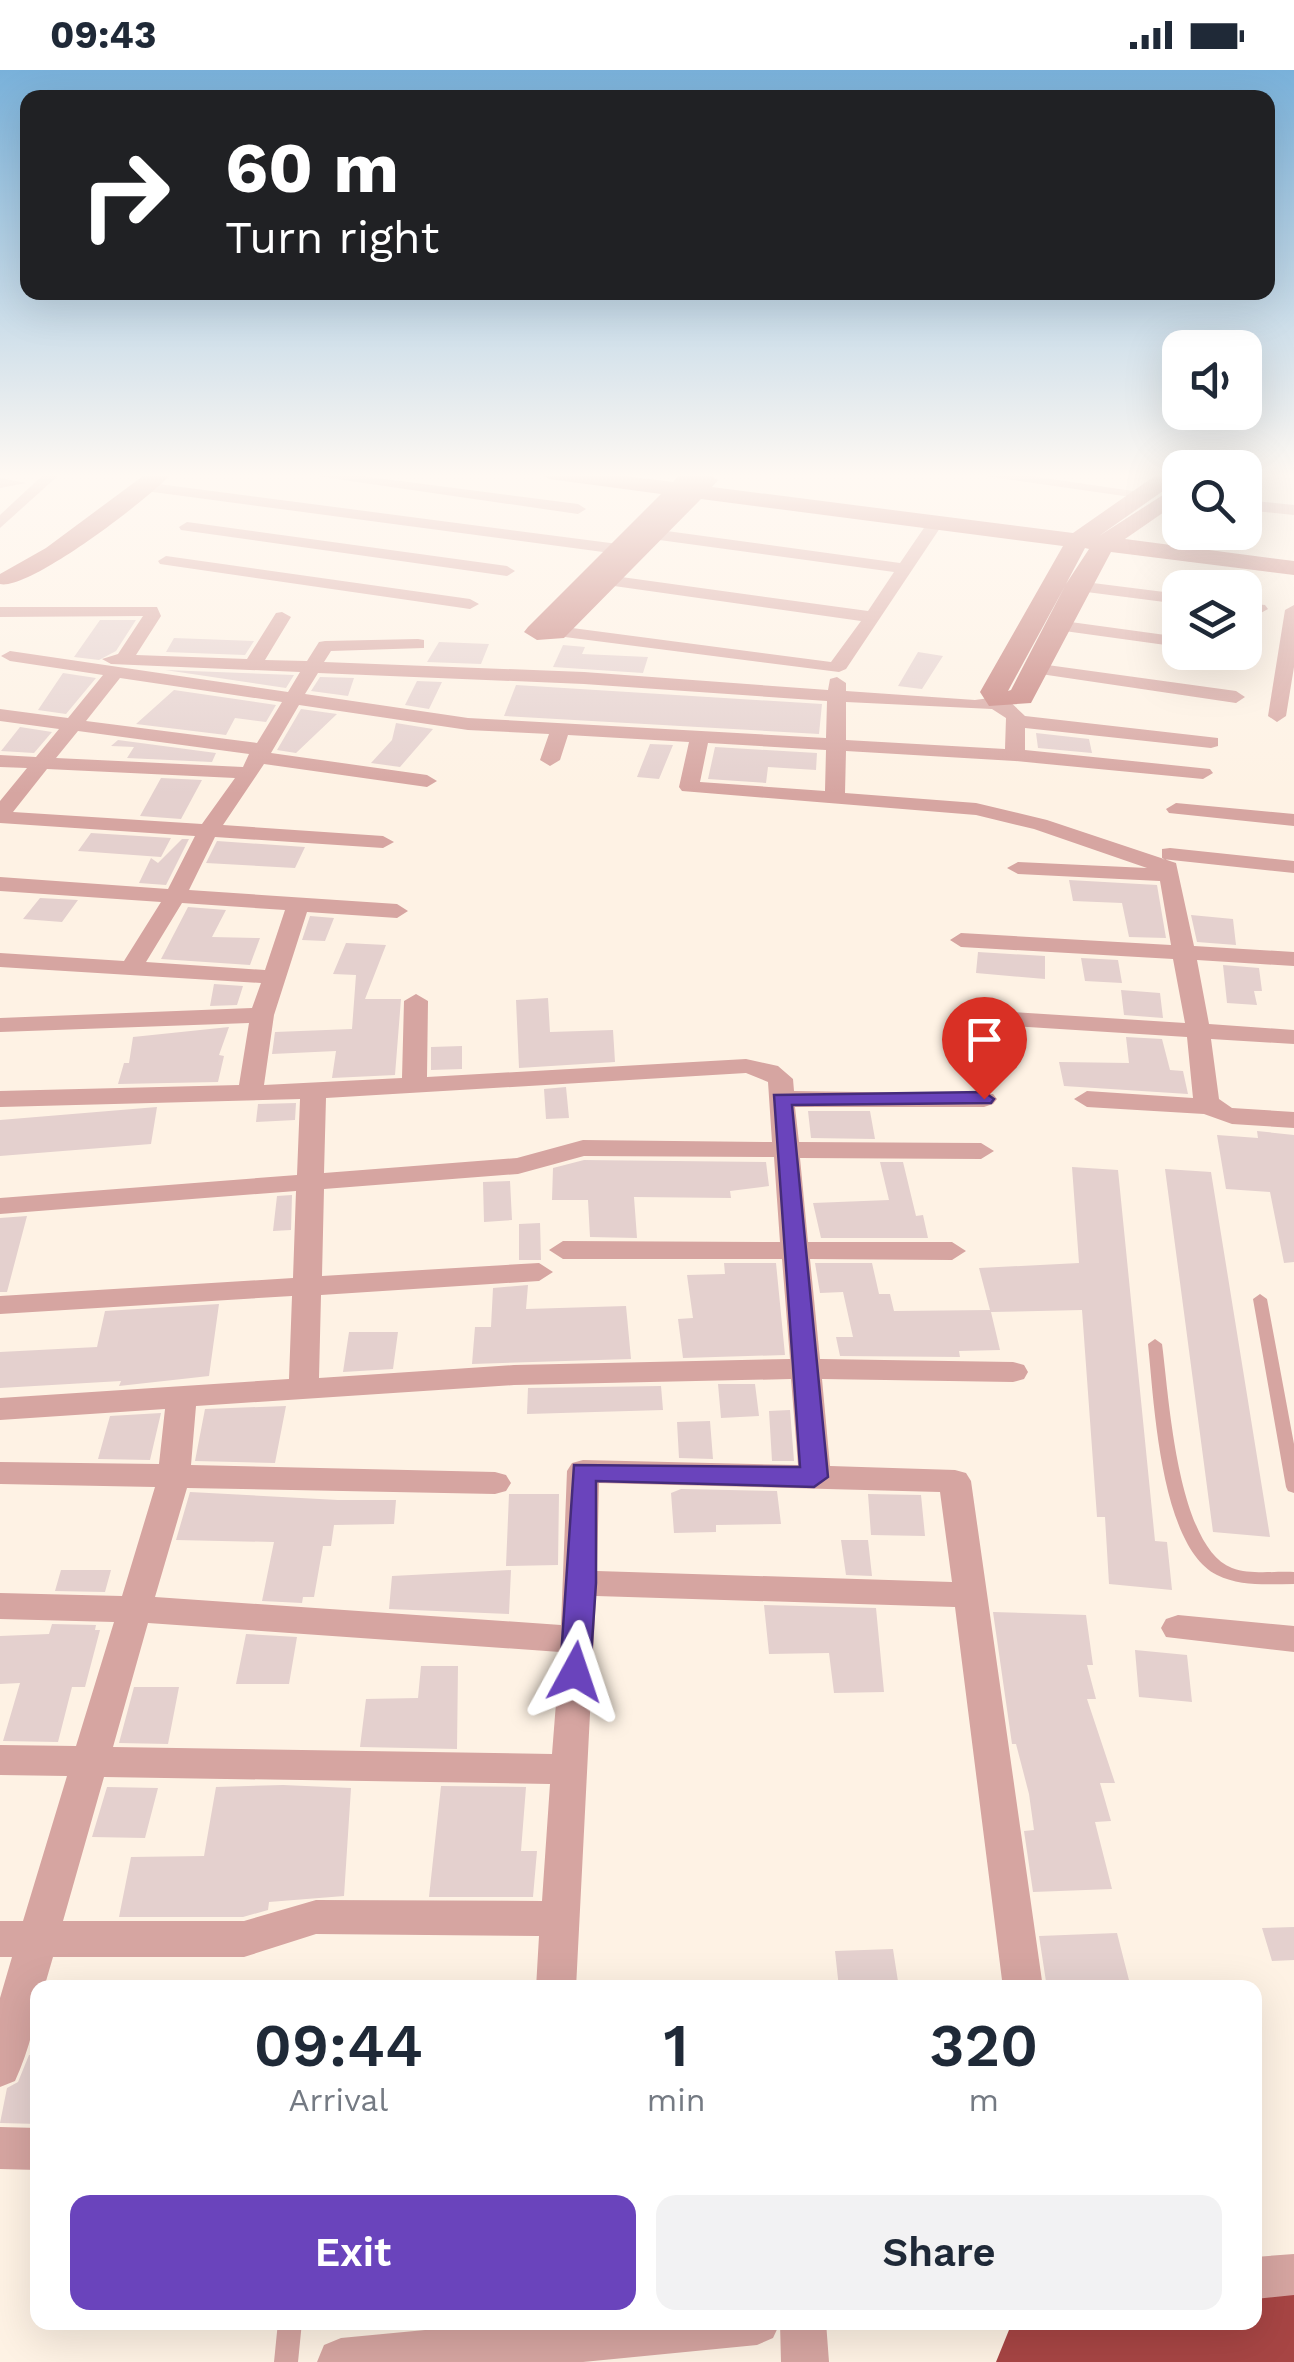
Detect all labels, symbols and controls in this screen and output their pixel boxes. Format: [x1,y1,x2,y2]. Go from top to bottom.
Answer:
text: 09:43 [50,13,156,57]
text: 60 m [225,127,399,209]
icon: right [60,130,190,260]
text: Turn right [225,211,439,264]
map controls [1162,330,1262,670]
button: sound [1162,330,1262,430]
button: search [1162,450,1262,550]
button: layers [1162,570,1262,670]
pin [942,997,1027,1100]
icon: arrive [957,1012,1012,1067]
position arrow [523,1620,627,1724]
text: 09:44 [254,2010,423,2081]
text: 1 [664,2010,689,2081]
text: 320 [929,2010,1038,2081]
text: Arrival [288,2081,388,2119]
text: min [647,2081,706,2119]
text: m [969,2081,999,2119]
button: Exit [70,2195,636,2310]
button: Share [656,2195,1222,2310]

